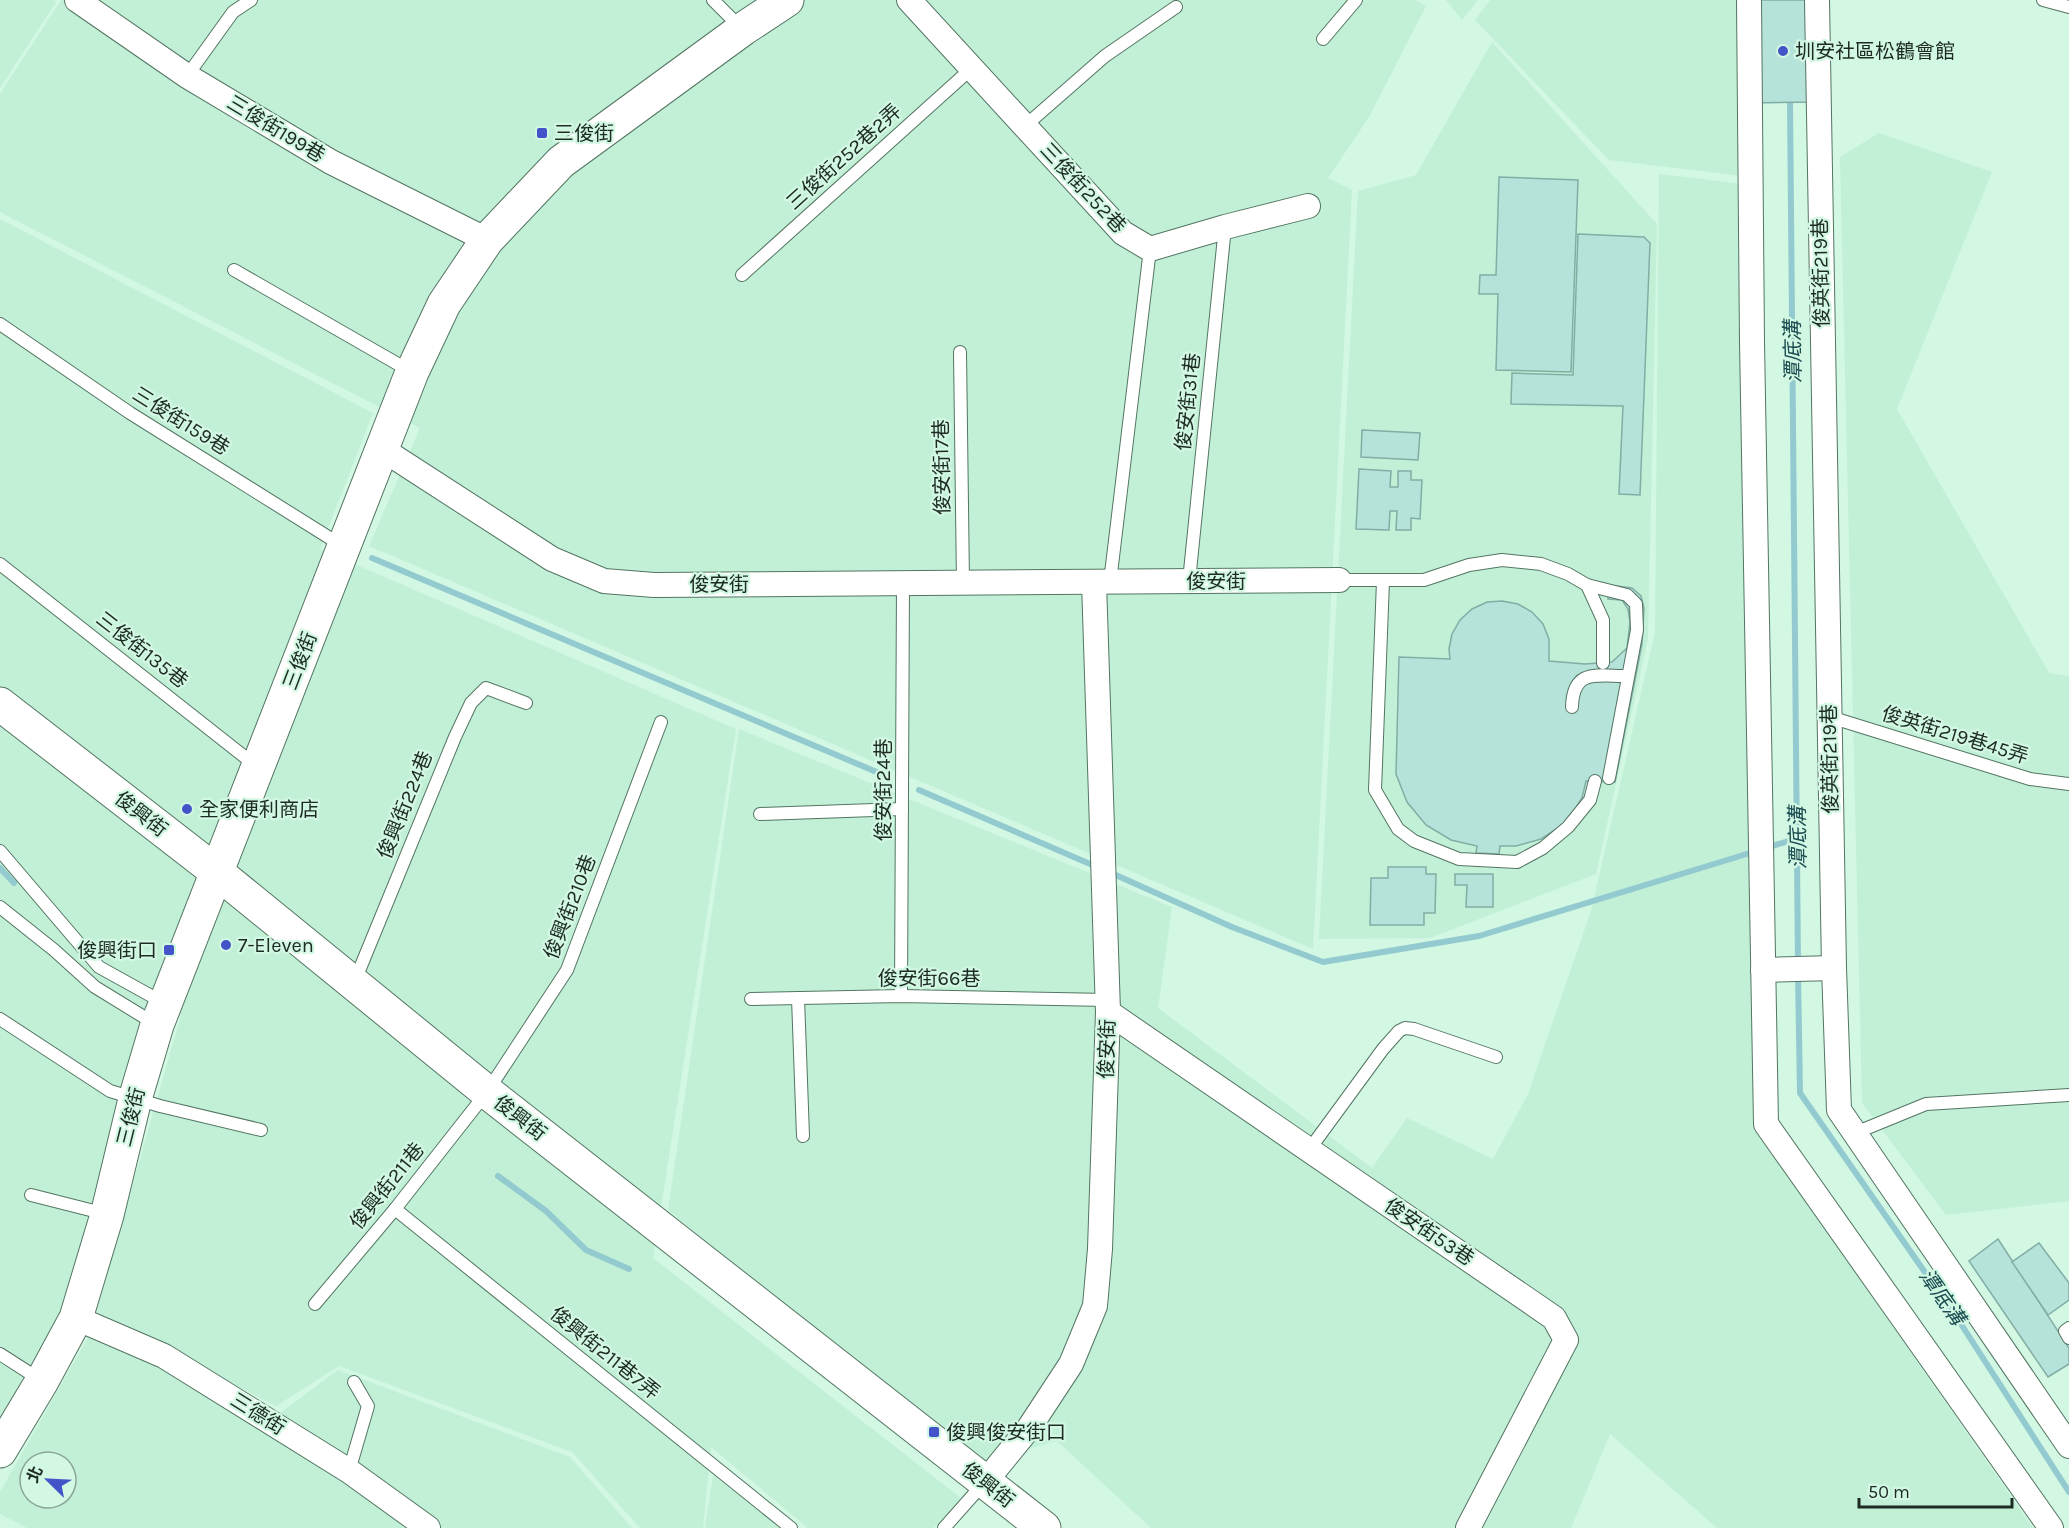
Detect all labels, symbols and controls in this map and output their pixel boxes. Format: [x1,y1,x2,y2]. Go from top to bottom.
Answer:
place label: 圳安社區松鶴會館 [1795,40,1955,63]
marker: 圳安社區松鶴會館 [1776,44,1790,58]
street label: 三俊街199巷 [223,91,329,167]
street label: 三俊街252巷2弄 [782,100,906,214]
place label: 三俊街 [554,122,614,145]
marker: 三俊街 [535,126,549,140]
street label: 三俊街252巷 [1036,138,1130,238]
street label: 俊英街219巷 [1809,218,1833,328]
water label: 潭底溝 [1780,317,1806,384]
street label: 俊安街31巷 [1171,352,1205,452]
street label: 三俊街159巷 [128,382,234,460]
street label: 俊安街17巷 [930,419,954,515]
street label: 俊安街 [1186,570,1246,593]
street label: 俊安街 [689,573,749,596]
street label: 三俊街135巷 [92,607,192,693]
street label: 三俊街 [279,629,321,693]
street label: 俊英街219巷45弄 [1879,702,2031,768]
street label: 俊英街219巷 [1818,704,1842,814]
street label: 俊安街24巷 [872,739,895,841]
street label: 俊興街224巷 [373,748,437,862]
street label: 俊興街 [110,786,172,842]
place label: 全家便利商店 [199,798,319,821]
marker: 全家便利商店 [180,802,194,816]
water label: 潭底溝 [1785,803,1811,870]
street label: 俊興街210巷 [540,851,600,963]
place label: 7-Eleven [238,934,314,957]
marker: 7-Eleven [219,938,233,952]
place label: 俊興街口 [77,939,157,962]
marker: 俊興街口 [162,943,176,957]
street label: 俊安街66巷 [878,967,980,990]
street label: 俊安街 [1094,1019,1120,1079]
street label: 三俊街 [113,1085,149,1149]
street label: 俊興街 [489,1090,551,1146]
street label: 俊興街211巷 [345,1138,429,1234]
street label: 俊安街53巷 [1380,1194,1478,1270]
water label: 潭底溝 [1914,1264,1972,1332]
street label: 俊興街211巷7弄 [546,1302,664,1404]
street label: 三德街 [226,1388,290,1440]
place label: 俊興俊安街口 [946,1421,1066,1444]
marker: 俊興俊安街口 [927,1425,941,1439]
north arrow [18,1450,78,1510]
street label: 俊興街 [957,1457,1019,1513]
text: 北 [23,1463,47,1485]
scale bar [1859,1471,2012,1509]
text: 50 m [1868,1481,1910,1503]

